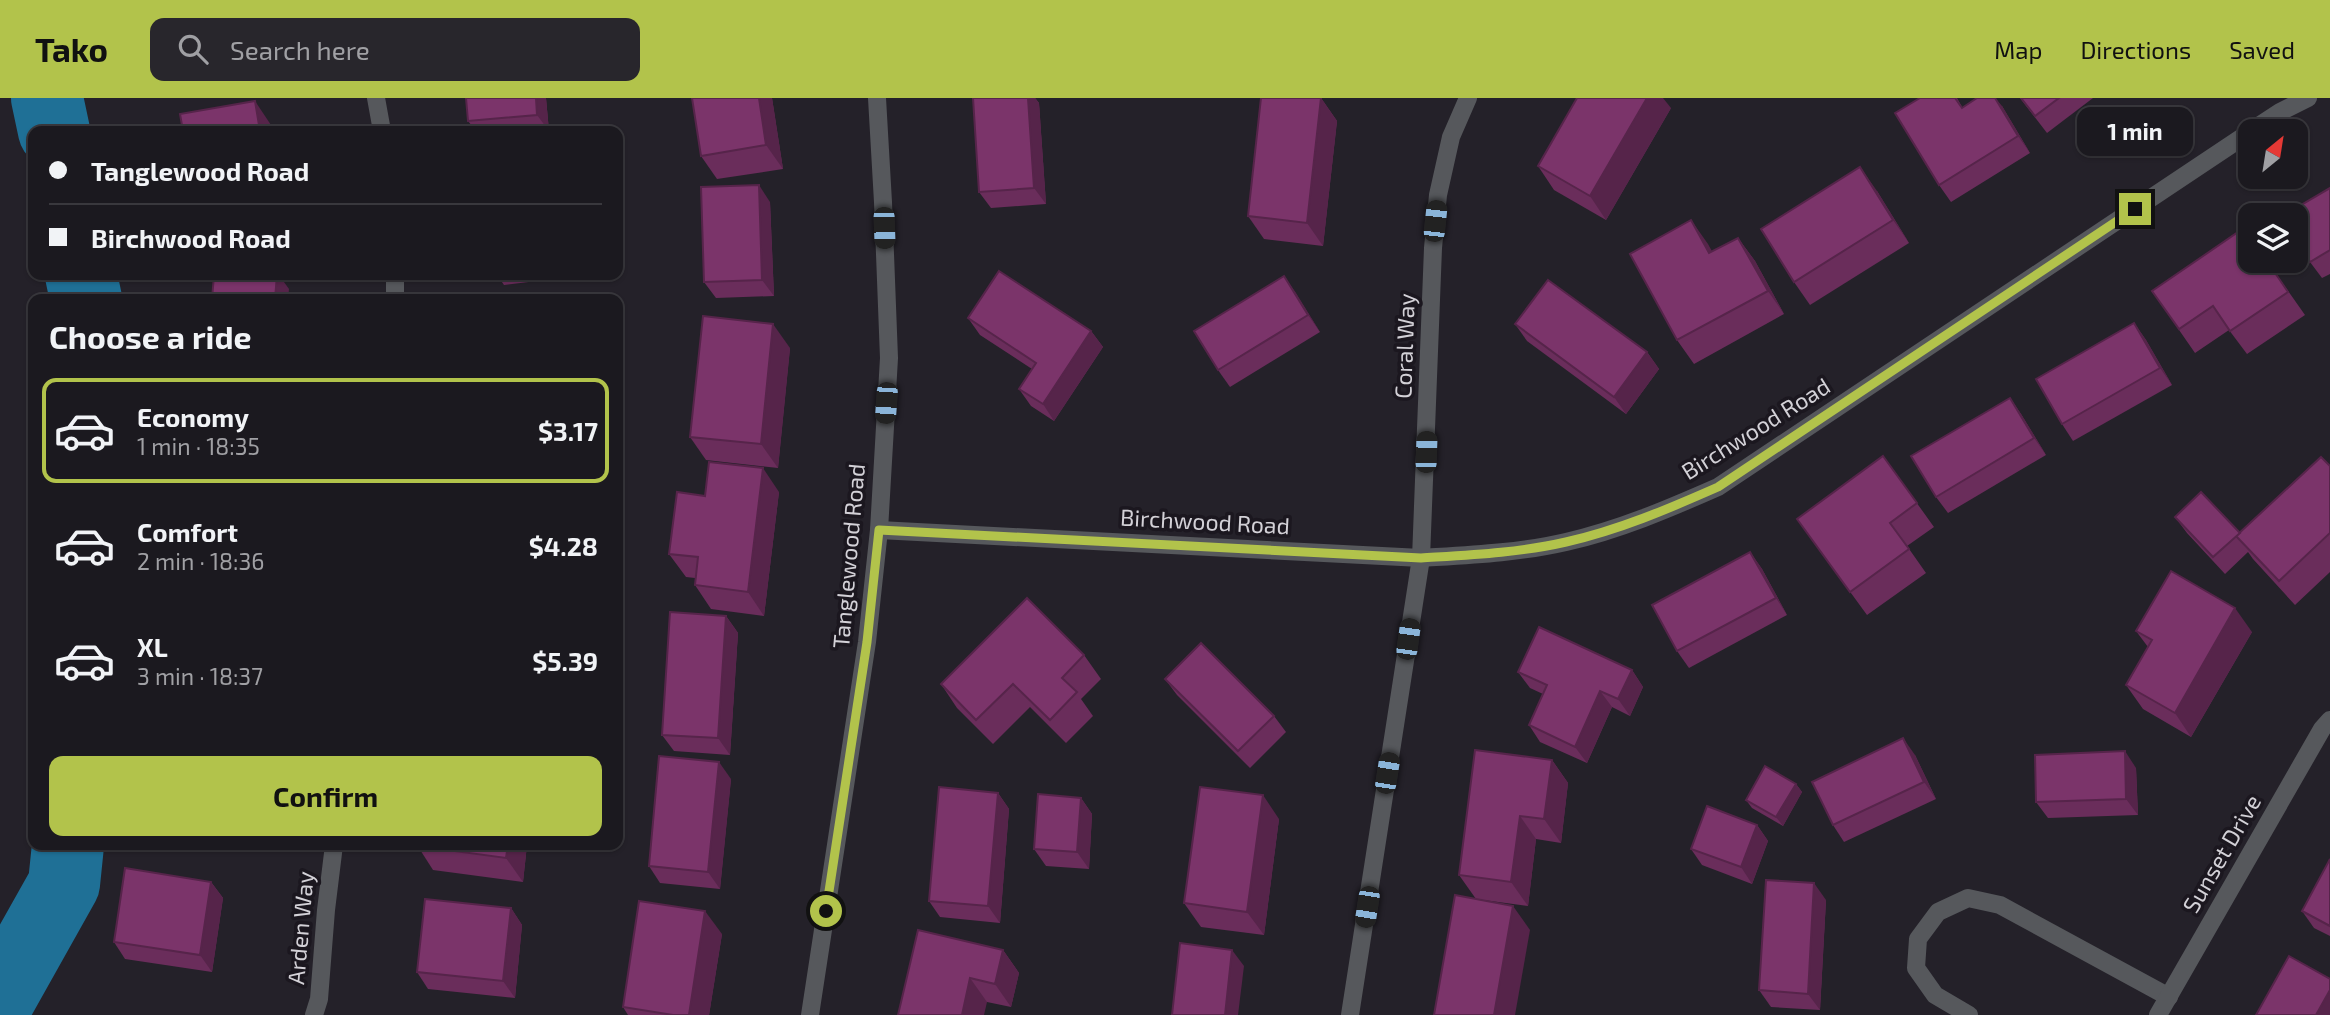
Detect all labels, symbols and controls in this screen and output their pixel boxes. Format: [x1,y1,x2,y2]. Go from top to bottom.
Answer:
search box [150,18,640,81]
text: Tako [35,29,108,69]
icon: search [174,30,212,68]
text: Search here [230,34,370,65]
text: Map [1994,35,2042,64]
text: Directions [2080,35,2191,64]
text: Saved [2229,35,2295,64]
callout: 1 min [2077,108,2193,156]
text: 1 min [2107,117,2163,145]
north arrow [2238,119,2308,189]
map controls [2238,119,2308,273]
text: Tanglewood Road [91,155,309,186]
route end [2119,193,2151,225]
car [1423,199,1448,243]
button: layers [2238,203,2308,273]
car [873,207,896,249]
text: Birchwood Road [91,222,291,253]
street label: Coral Way [1388,293,1420,399]
text: Choose a ride [49,317,252,355]
street label: Birchwood Road [1676,371,1835,485]
car [875,381,898,425]
icon: car [53,399,116,462]
text: Economy [137,401,249,432]
text: $3.17 [538,415,598,446]
car [1415,431,1438,473]
text: 1 min · 18:35 [137,432,260,460]
street label: Tanglewood Road [826,462,870,650]
street label: Birchwood Road [1120,503,1291,539]
icon: car [53,514,116,577]
text: Comfort [137,516,238,547]
text: $4.28 [529,530,598,561]
text: 2 min · 18:36 [137,547,264,575]
car [1395,617,1422,661]
icon: car [53,629,116,692]
text: XL [137,631,168,662]
text: $5.39 [532,645,598,676]
text: 3 min · 18:37 [137,662,263,690]
car [1374,751,1401,795]
button: Confirm [49,756,602,836]
street label: Sunset Drive [2176,789,2266,918]
street label: Arden Way [281,870,319,986]
car [1354,885,1381,929]
route start [810,895,842,927]

